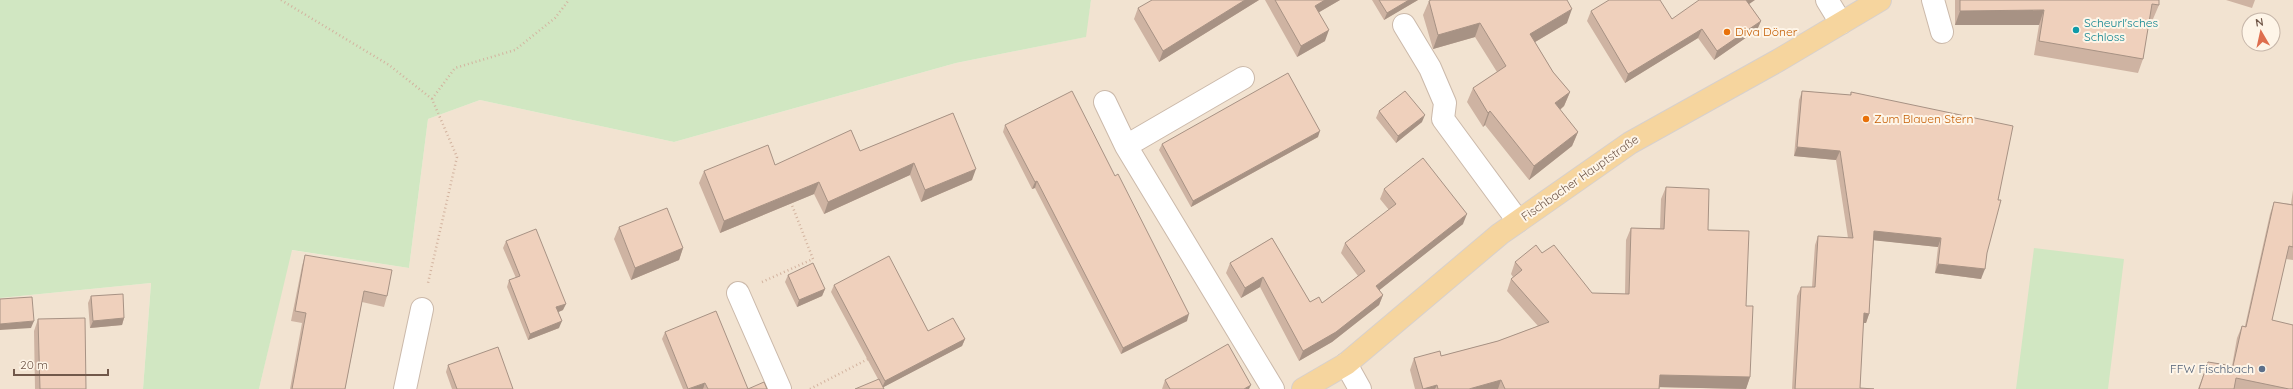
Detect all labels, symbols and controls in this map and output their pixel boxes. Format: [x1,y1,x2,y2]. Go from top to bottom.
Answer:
north arrow [2241,12,2281,52]
place label: Scheurl'sches Schloss [2084,15,2159,44]
text: N [2254,15,2265,30]
place label: Diva Döner [1735,24,1798,39]
marker: Scheurl'sches Schloss [2071,25,2081,35]
marker: Diva Döner [1722,27,1732,37]
place label: Zum Blauen Stern [1874,111,1973,126]
marker: Zum Blauen Stern [1861,114,1871,124]
street label: Fischbacher Hauptstraße [1518,131,1642,224]
scale bar [14,351,108,377]
text: 20 m [20,357,48,372]
place label: FFW Fischbach [2170,361,2254,376]
marker: FFW Fischbach [2257,364,2267,374]

